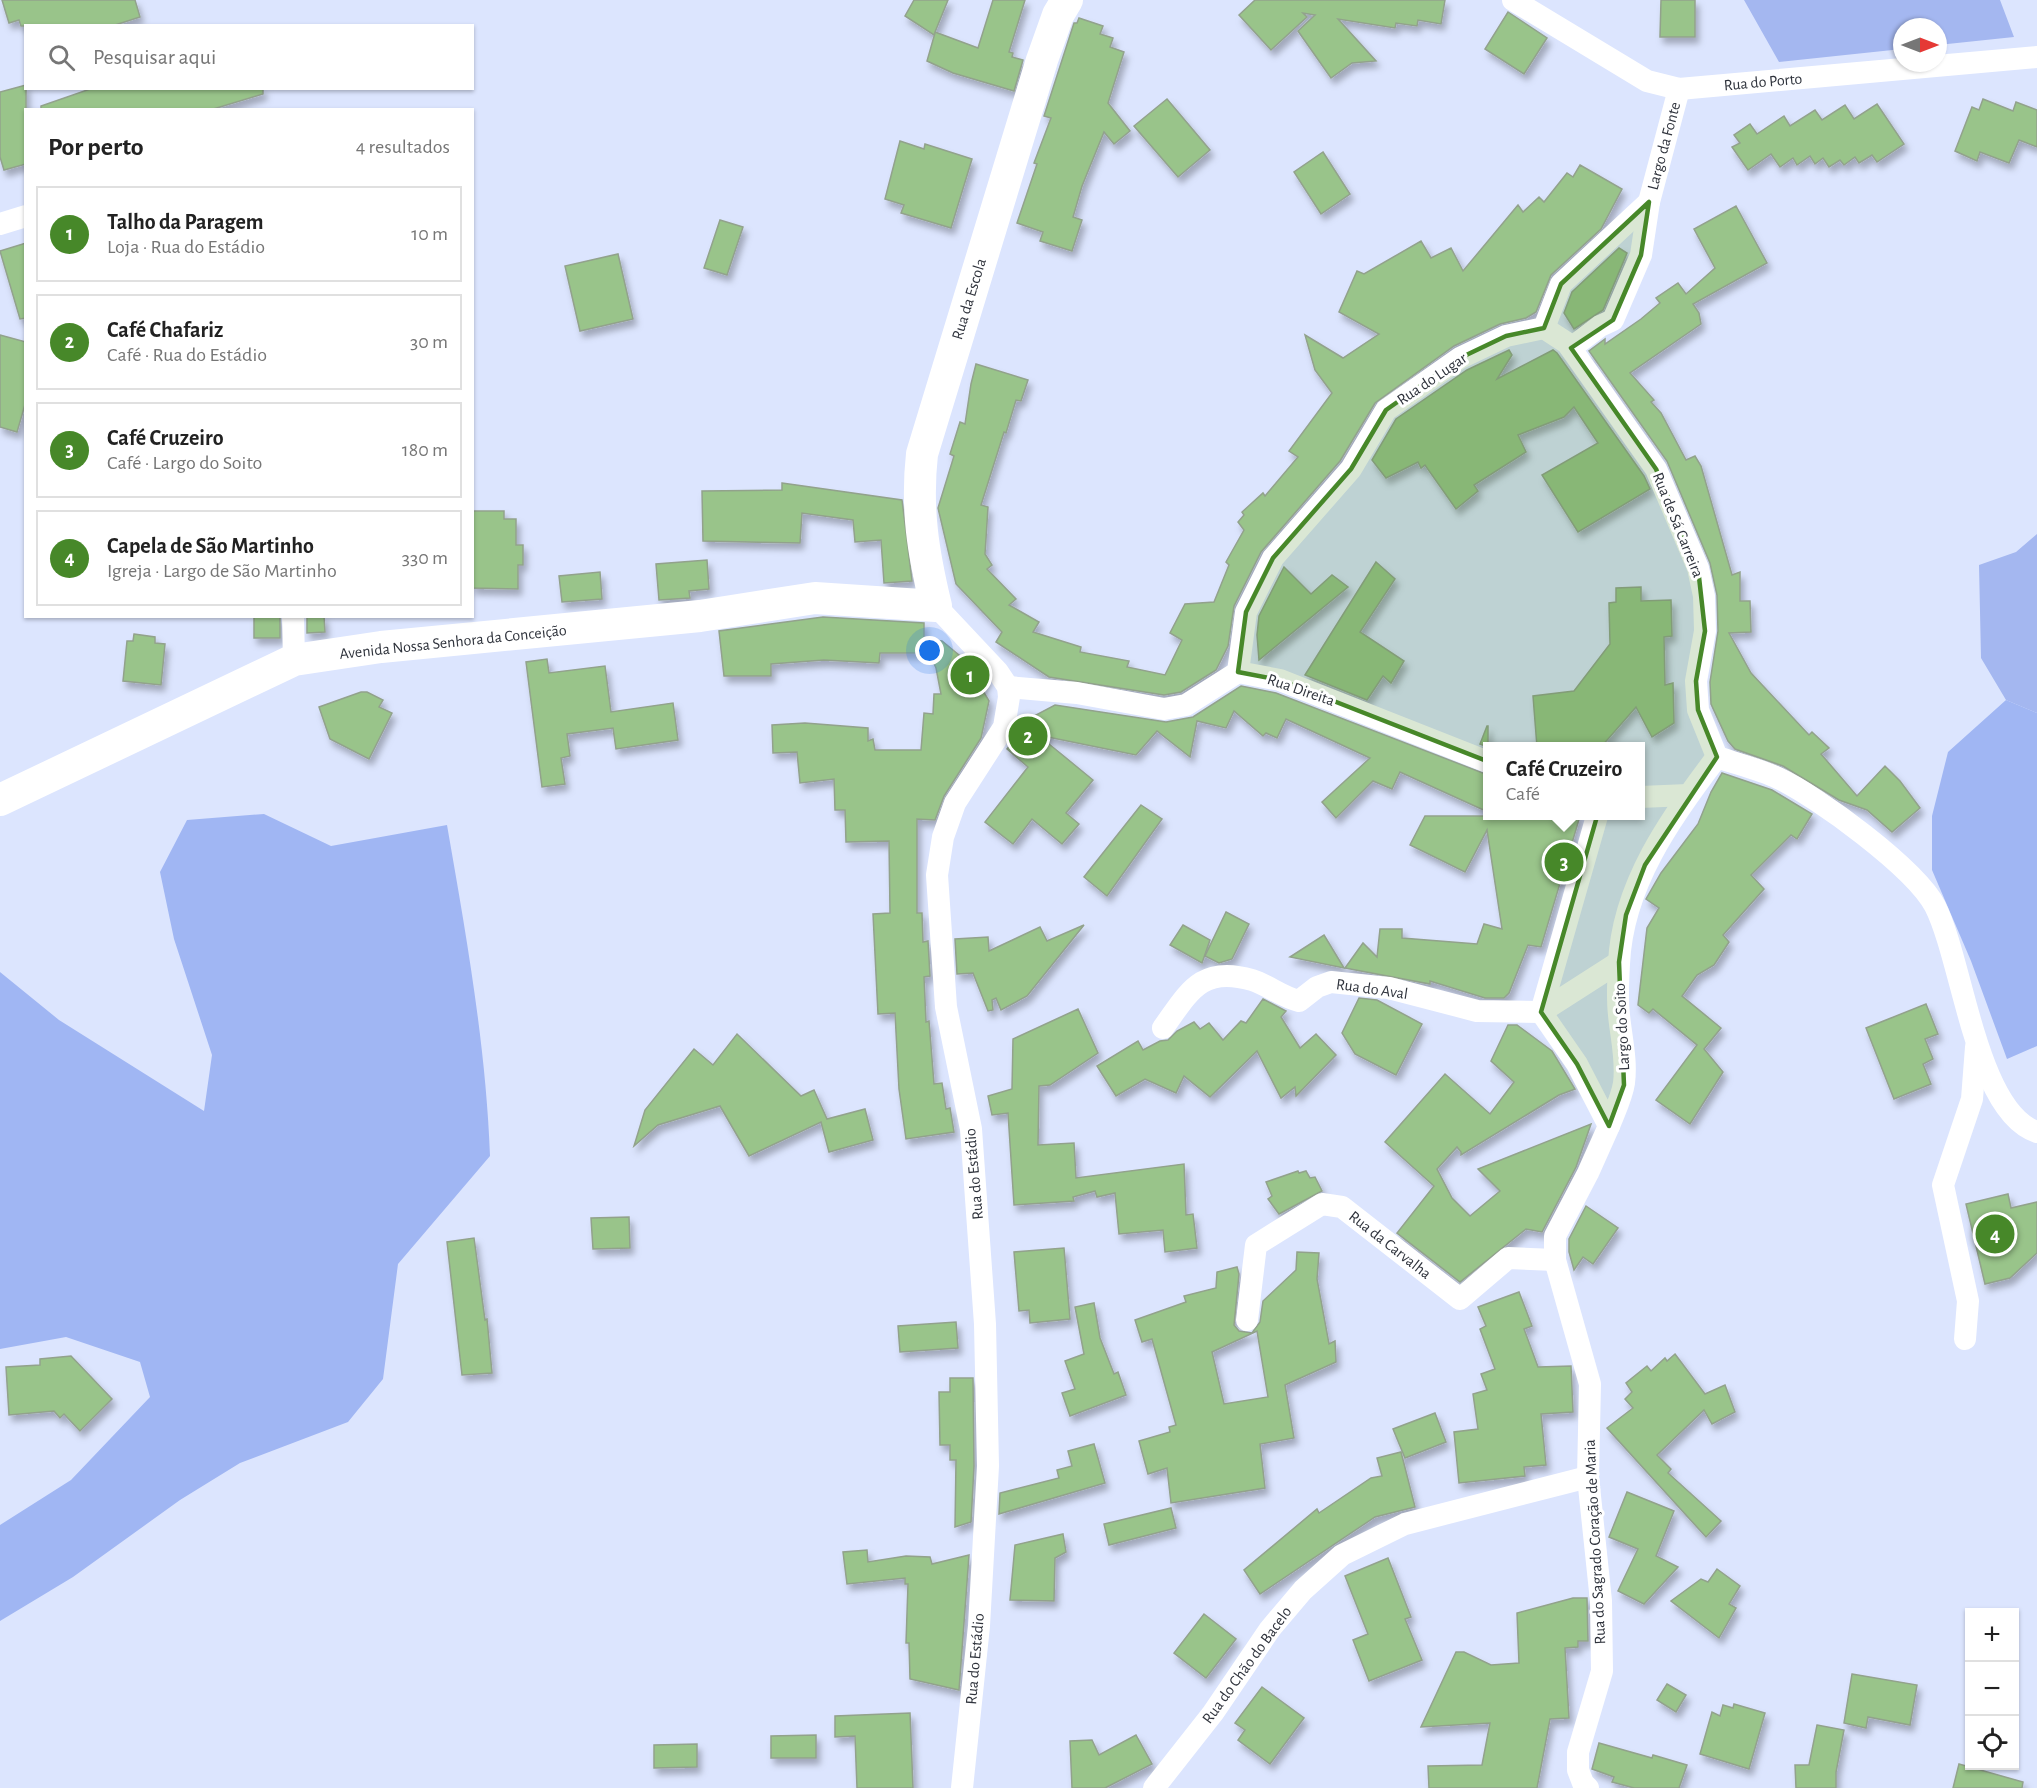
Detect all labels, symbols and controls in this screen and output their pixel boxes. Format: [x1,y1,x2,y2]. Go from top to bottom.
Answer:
north arrow [1893,18,1947,72]
search box [24,24,474,90]
icon: search [45,41,78,74]
text: Pesquisar aqui [93,46,216,68]
street label: Rua do Porto [1723,71,1803,93]
street label: Largo da Fonte [1645,100,1683,192]
text: Por perto [48,134,144,160]
text: 4 resultados [356,137,450,157]
text: Talho da Paragem [107,211,264,233]
text: 1 [66,224,73,244]
text: 10 m [411,224,448,244]
text: Loja · Rua do Estádio [107,237,265,257]
street label: Rua da Escola [949,256,989,342]
text: Café Chafariz [107,319,223,341]
text: 2 [65,332,74,352]
text: 30 m [410,332,448,352]
text: Café · Rua do Estádio [107,345,267,365]
street label: Rua do Lugar [1394,349,1470,408]
text: Café Cruzeiro [107,427,224,449]
text: 3 [65,440,74,460]
text: 180 m [402,440,448,460]
text: Café · Largo do Soito [107,453,262,473]
street label: Rua de Sá Carreira [1650,470,1706,580]
text: Capela de São Martinho [107,535,314,557]
text: 4 [64,548,75,568]
text: 330 m [402,548,448,568]
text: Igreja · Largo de São Martinho [107,561,337,581]
street label: Avenida Nossa Senhora da Conceição [339,622,568,662]
your location [915,636,944,665]
pin: 1 [950,652,990,698]
street label: Rua Direita [1265,671,1337,709]
pin: 2 [1008,714,1048,758]
popup [1483,742,1645,820]
text: Café Cruzeiro [1506,758,1622,780]
text: Café [1506,784,1540,804]
pin: 3 [1544,840,1584,884]
street label: Rua do Aval [1335,976,1409,1002]
street label: Largo do Soito [1612,983,1632,1071]
street label: Rua do Estádio [962,1128,986,1220]
street label: Rua da Carvalha [1346,1208,1434,1282]
pin: 4 [1976,1212,2014,1256]
street label: Rua do Sagrado Coração de Maria [1582,1439,1608,1645]
street label: Rua do Chão do Bacelo [1199,1603,1295,1726]
map controls [1965,1608,2019,1770]
button: + [1965,1608,2019,1662]
street label: Rua do Estádio [963,1613,987,1705]
button: − [1965,1662,2019,1716]
button: locate [1965,1716,2019,1770]

